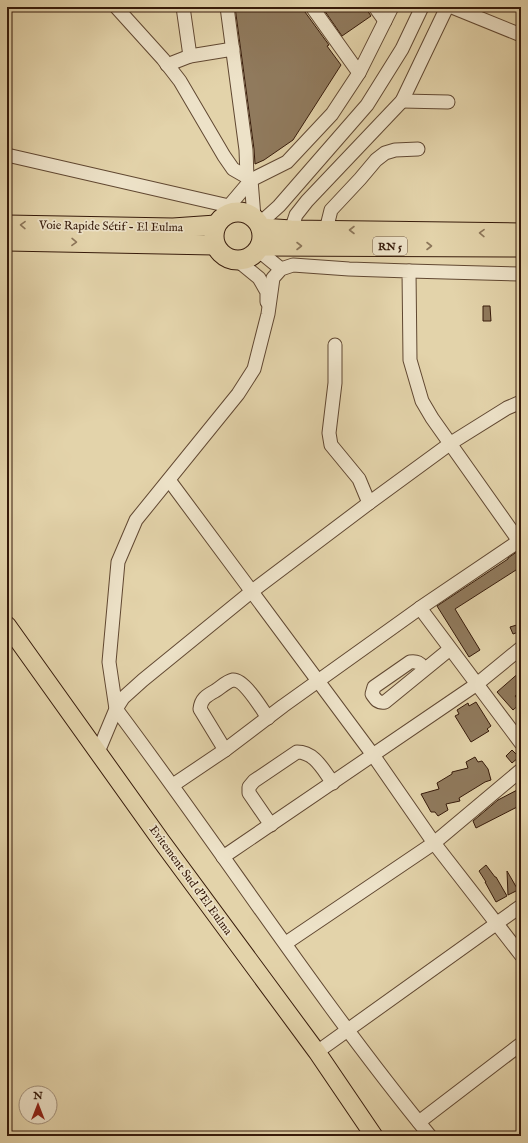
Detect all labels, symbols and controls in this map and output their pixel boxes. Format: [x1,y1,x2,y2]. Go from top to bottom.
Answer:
street label: Voie Rapide Sétif - El Eulma [38,218,184,236]
one-way arrow [20,221,26,229]
one-way arrow [349,226,355,234]
one-way arrow [479,228,485,237]
road number: RN 5 [373,237,407,255]
one-way arrow [71,238,77,246]
one-way arrow [296,242,302,250]
one-way arrow [426,242,432,251]
street label: Evitement Sud d'El Eulma [146,823,236,939]
north arrow [18,1085,58,1125]
text: N [32,1089,43,1103]

